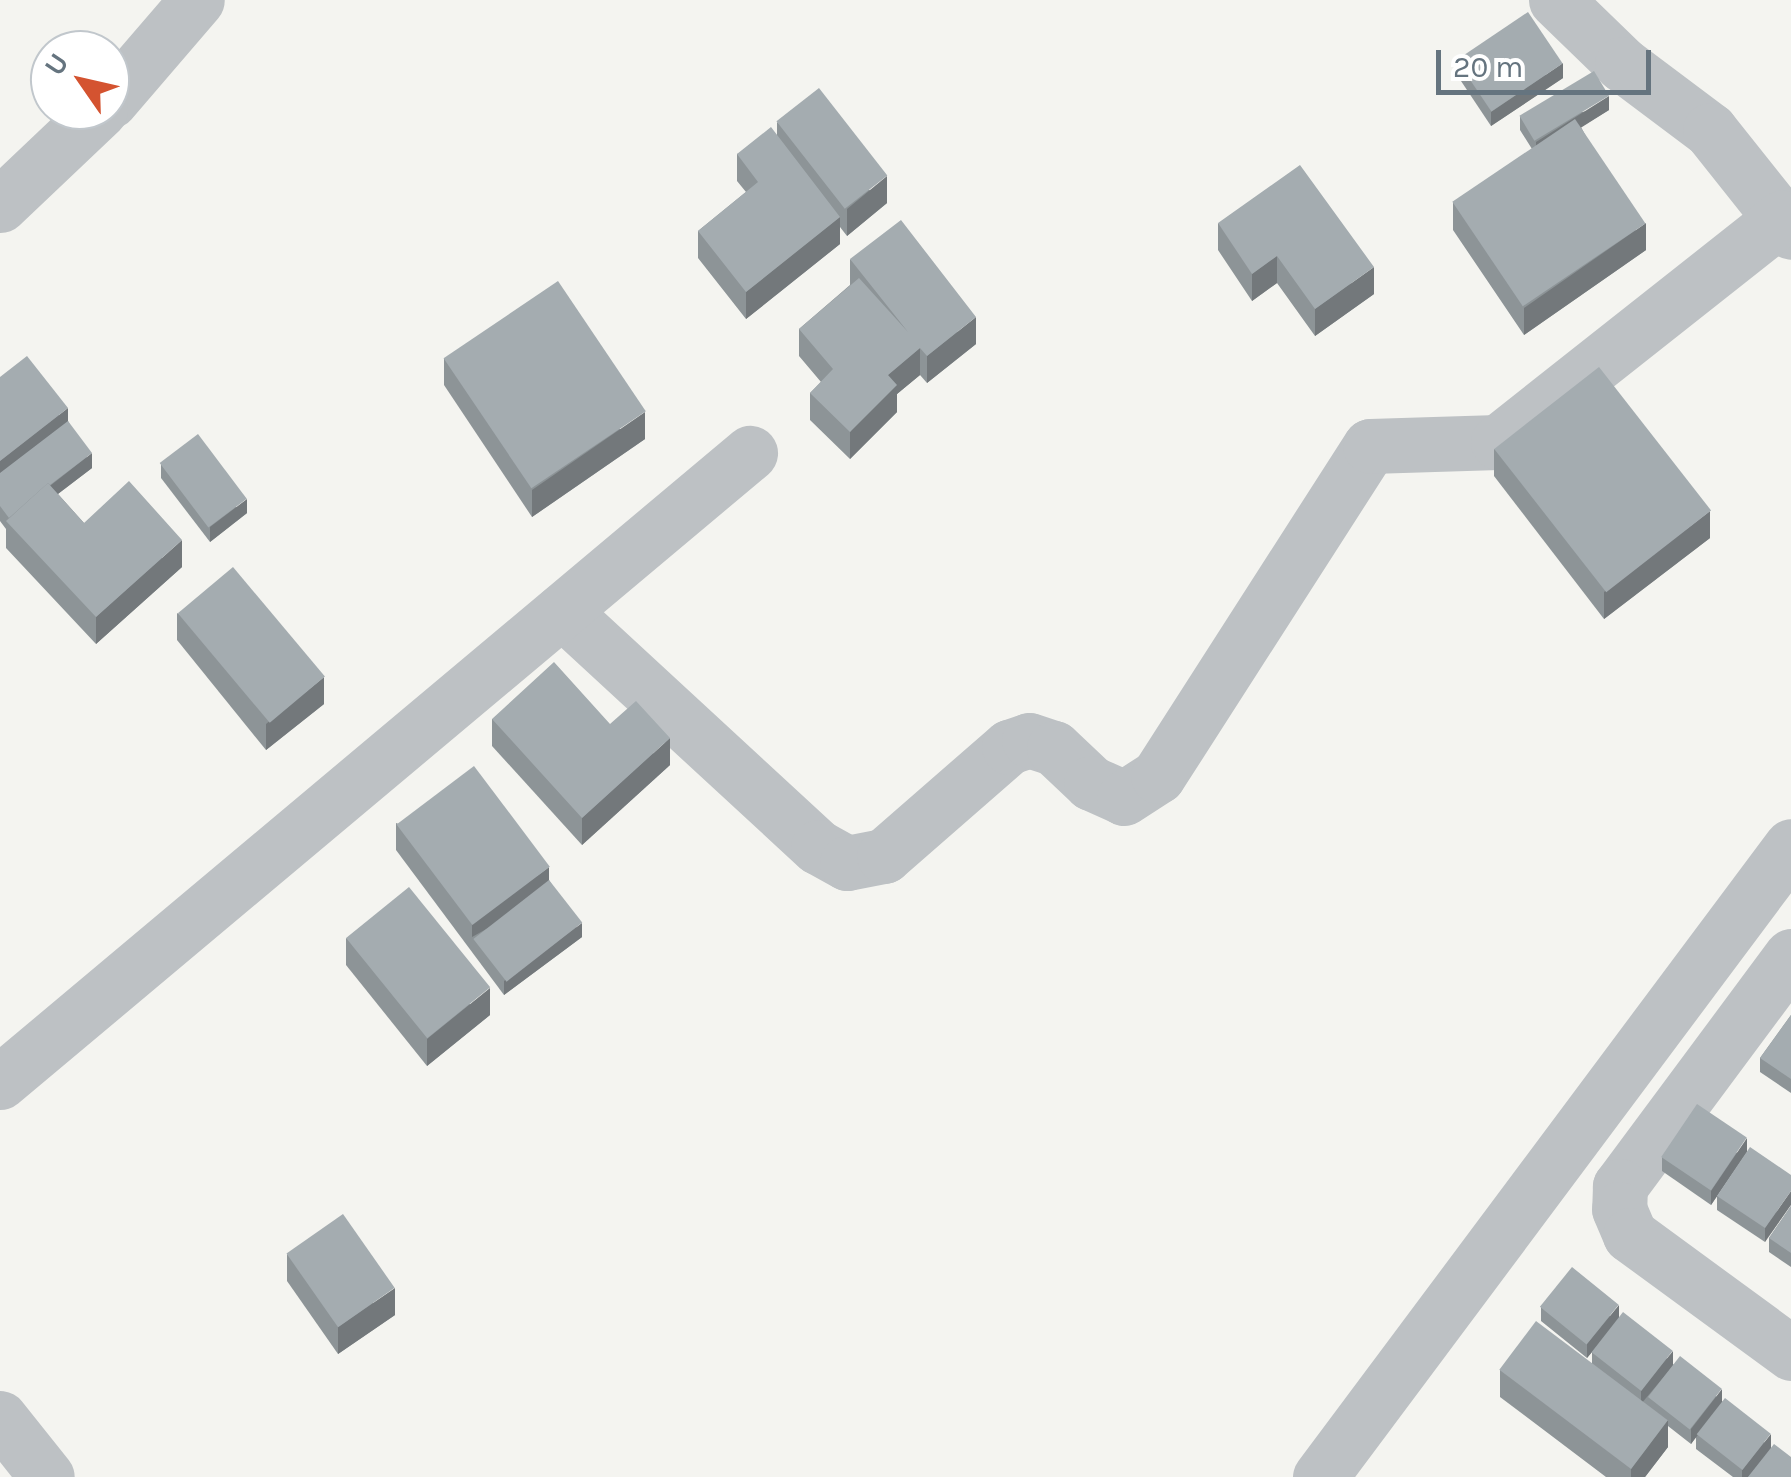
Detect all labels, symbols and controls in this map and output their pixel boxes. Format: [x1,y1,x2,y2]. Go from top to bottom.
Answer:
north arrow [30,30,130,130]
scale bar [1441,30,1656,92]
text: U [37,47,75,81]
text: 20 m [1453,49,1523,85]

